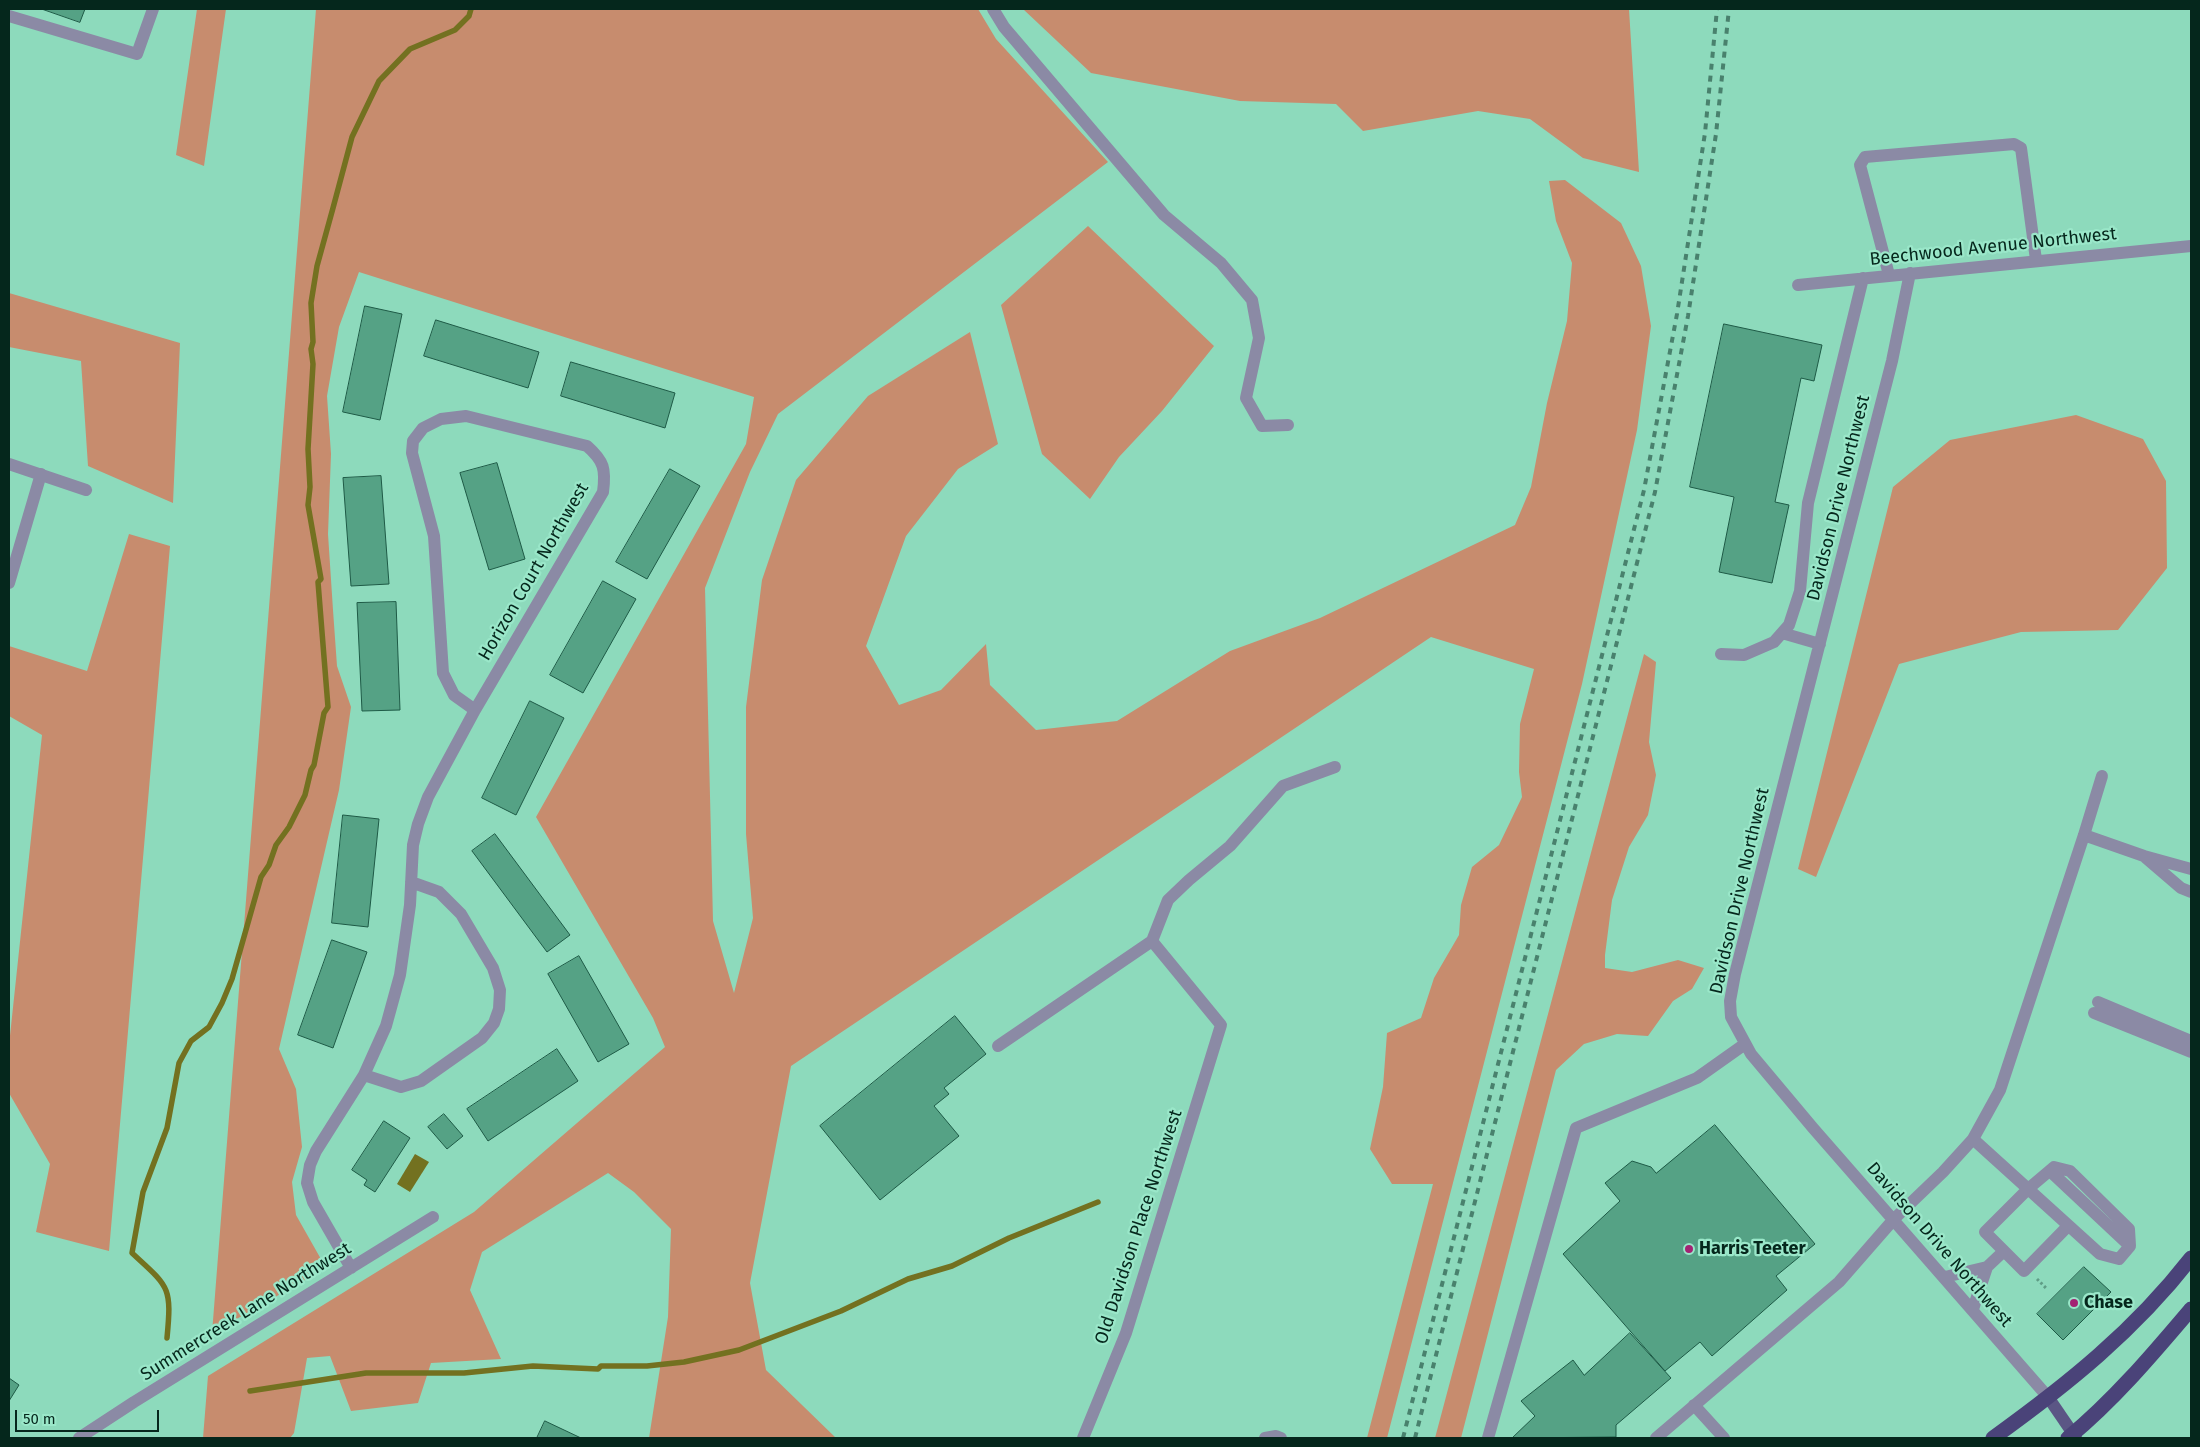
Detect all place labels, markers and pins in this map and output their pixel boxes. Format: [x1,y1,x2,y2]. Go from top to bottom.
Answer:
place label: Harris Teeter [1699,1238,1806,1260]
marker: Harris Teeter [1683,1243,1695,1255]
place label: Chase [2084,1292,2133,1314]
marker: Chase [2068,1297,2080,1309]

